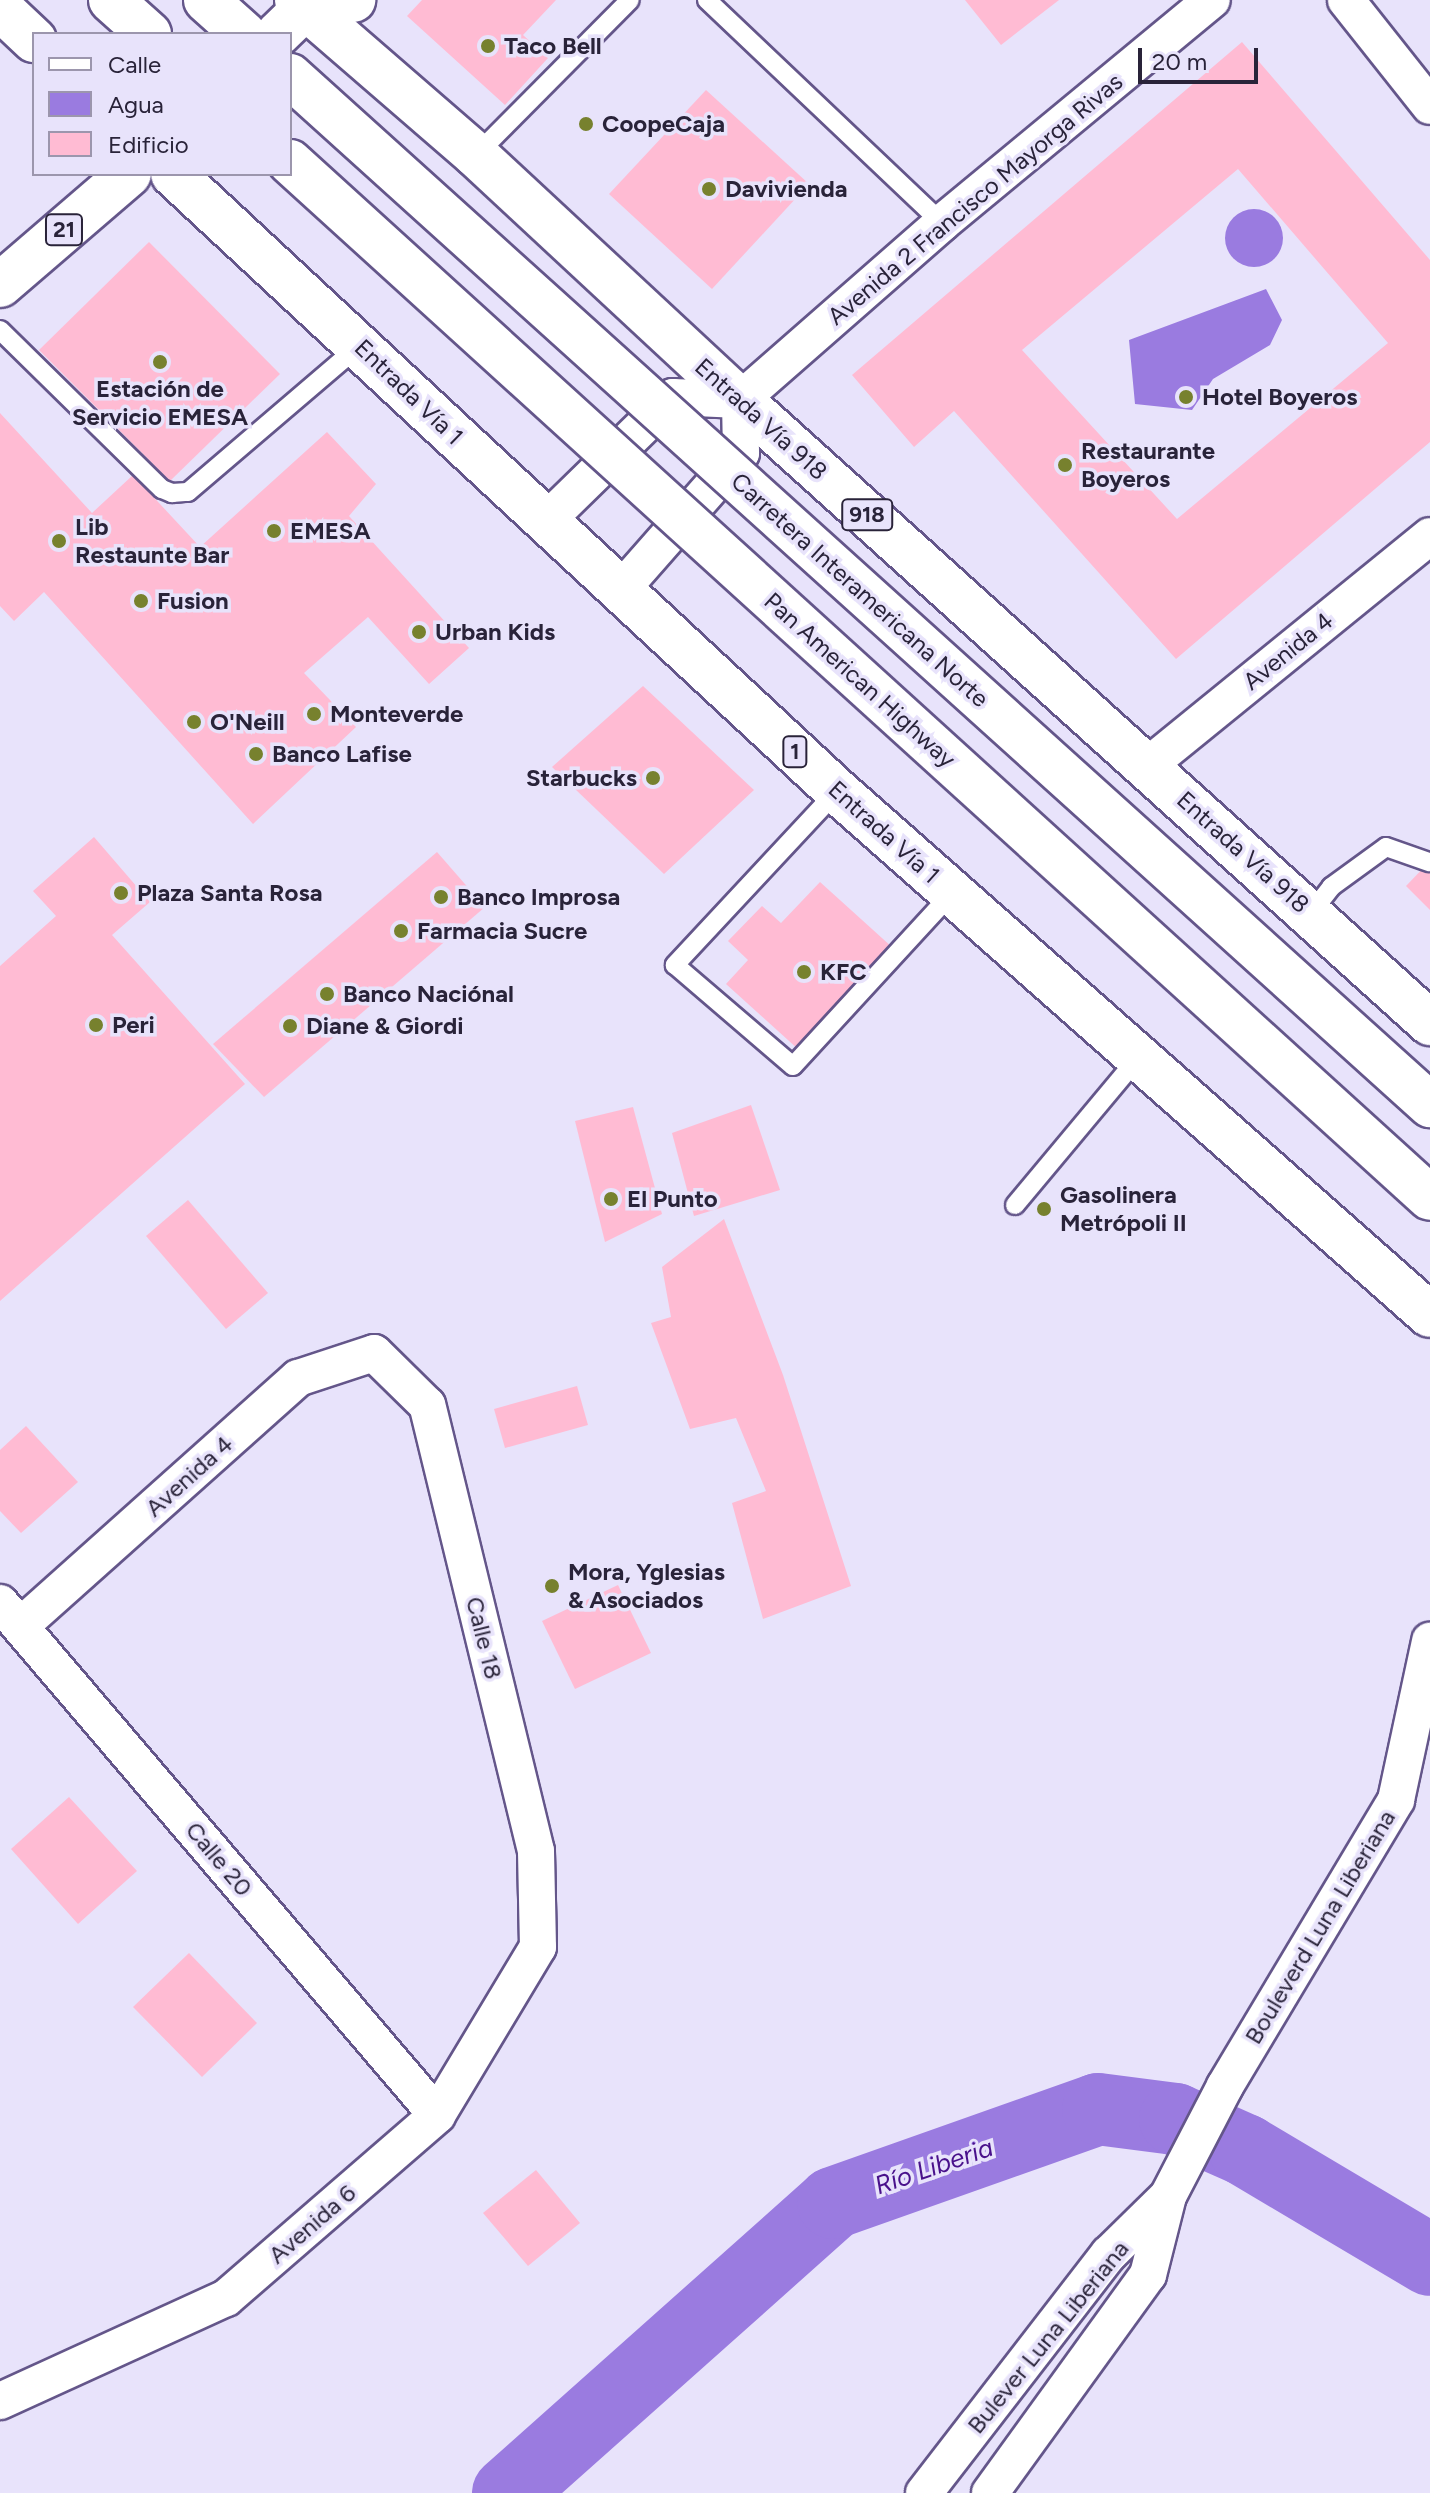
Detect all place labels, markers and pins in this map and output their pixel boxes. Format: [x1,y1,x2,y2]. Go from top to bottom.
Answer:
place label: Taco Bell [504,32,602,60]
marker: Taco Bell [479,37,497,55]
place label: CoopeCaja [602,110,725,138]
marker: CoopeCaja [577,115,595,133]
place label: Davivienda [725,175,848,203]
marker: Davivienda [700,180,718,198]
marker: Estación de Servicio EMESA [151,353,169,371]
place label: Estación de Servicio EMESA [72,375,248,431]
place label: Hotel Boyeros [1202,383,1357,411]
marker: Hotel Boyeros [1177,388,1195,406]
place label: Restaurante Boyeros [1081,437,1215,493]
marker: Restaurante Boyeros [1056,456,1074,474]
place label: Lib Restaunte Bar [75,513,229,569]
place label: EMESA [290,517,371,545]
marker: EMESA [265,522,283,540]
marker: Lib Restaunte Bar [50,532,68,550]
place label: Fusion [157,587,229,615]
marker: Fusion [132,592,150,610]
place label: Urban Kids [435,618,555,646]
marker: Urban Kids [410,623,428,641]
place label: Monteverde [330,700,463,728]
marker: Monteverde [305,705,323,723]
place label: O'Neill [210,708,285,736]
marker: O'Neill [185,713,203,731]
place label: Banco Lafise [272,740,412,768]
marker: Banco Lafise [247,745,265,763]
place label: Starbucks [526,764,637,792]
marker: Starbucks [644,769,662,787]
place label: Plaza Santa Rosa [137,879,322,907]
place label: Banco Improsa [457,883,620,911]
marker: Plaza Santa Rosa [112,884,130,902]
marker: Banco Improsa [432,888,450,906]
place label: Farmacia Sucre [417,917,587,945]
marker: Farmacia Sucre [392,922,410,940]
place label: KFC [820,958,867,986]
marker: KFC [795,963,813,981]
place label: Banco Naciónal [343,980,514,1008]
marker: Banco Naciónal [318,985,336,1003]
place label: Peri [112,1011,155,1039]
place label: Diane & Giordi [306,1012,463,1040]
marker: Peri [87,1016,105,1034]
marker: Diane & Giordi [281,1017,299,1035]
place label: Gasolinera Metrópoli II [1060,1181,1187,1237]
place label: El Punto [627,1185,718,1213]
marker: El Punto [602,1190,620,1208]
marker: Gasolinera Metrópoli II [1035,1200,1053,1218]
place label: Mora, Yglesias & Asociados [568,1558,725,1614]
marker: Mora, Yglesias & Asociados [543,1577,561,1595]

